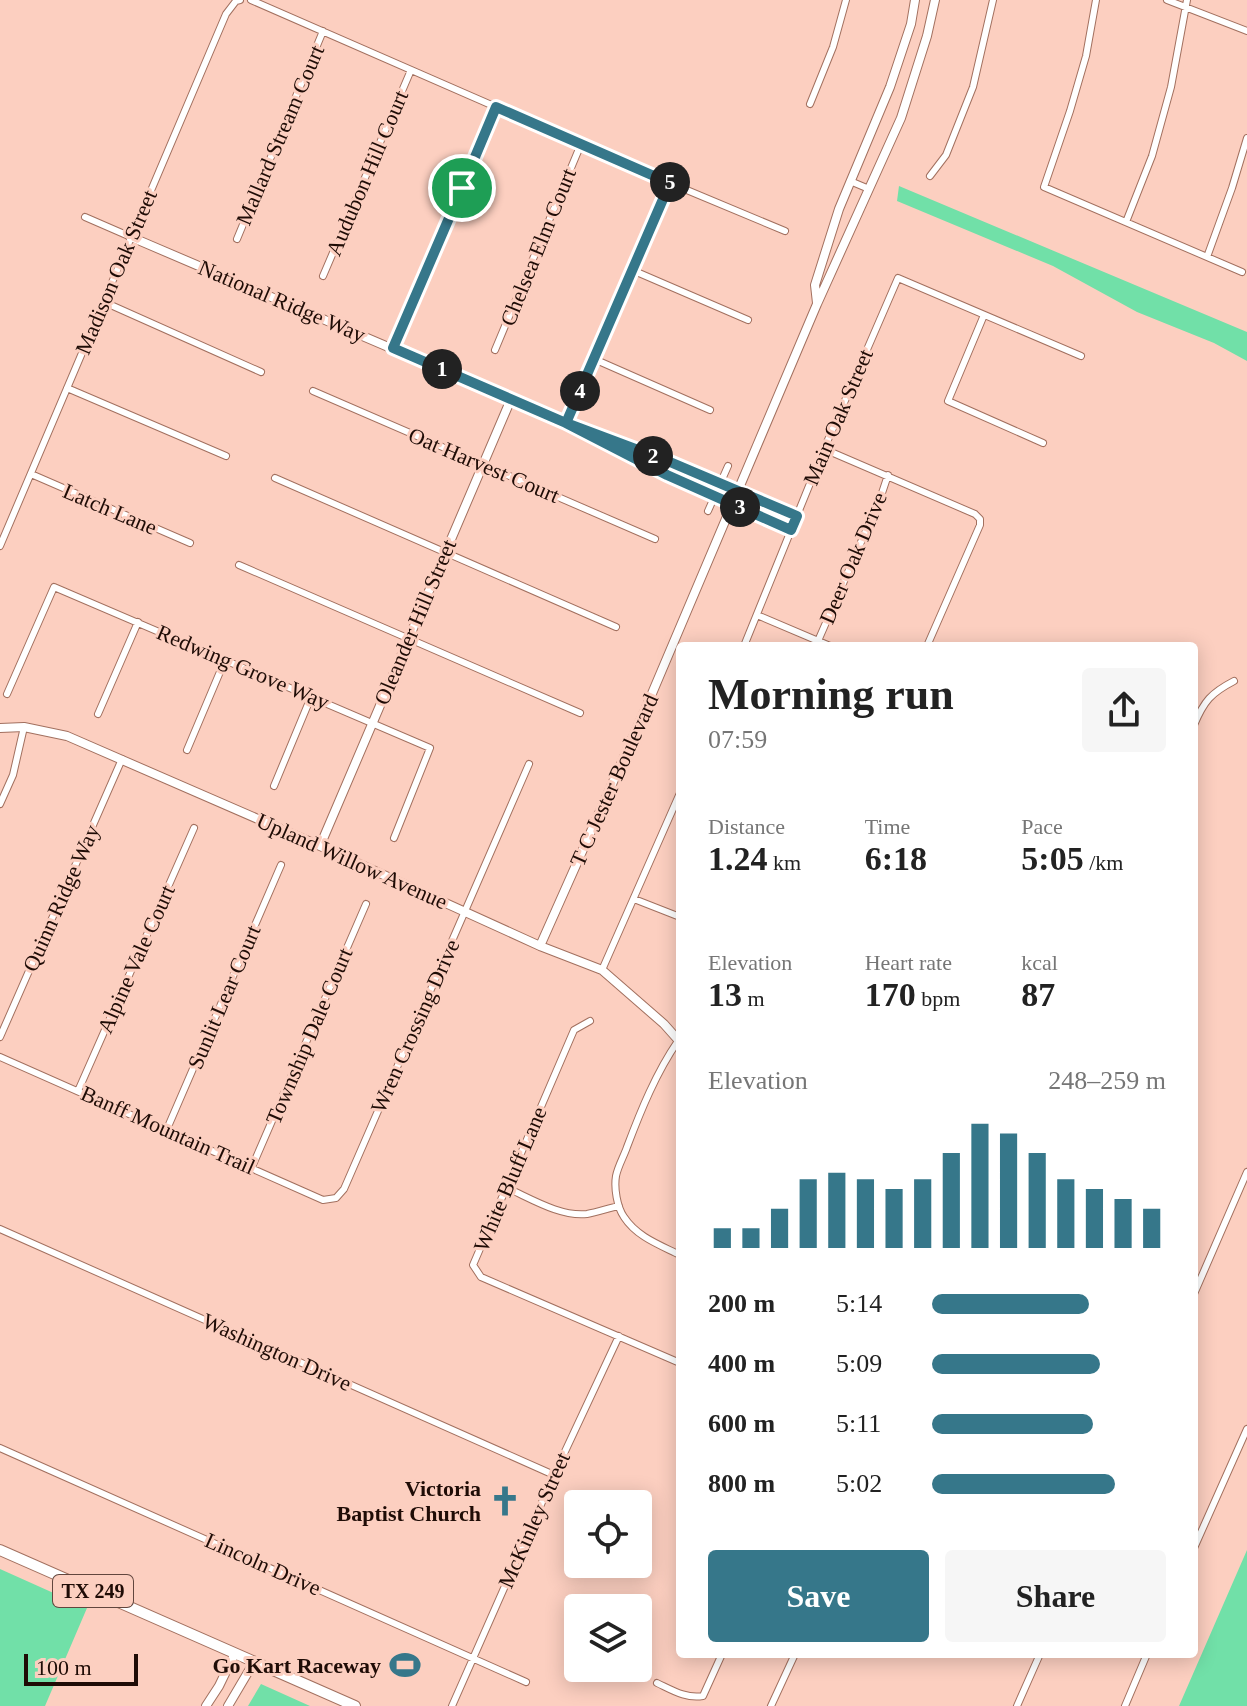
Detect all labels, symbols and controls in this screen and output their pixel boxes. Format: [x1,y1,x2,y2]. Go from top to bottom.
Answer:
street label: Mallard Stream Court [231,41,329,229]
street label: Audubon Hill Court [321,87,413,259]
pin [428,154,496,222]
pin: 5 [650,162,690,202]
street label: Chelsea Elm Court [495,165,581,329]
icon: arrive [440,166,484,210]
text: 5 [665,169,676,194]
street label: Madison Oak Street [70,186,162,358]
street label: National Ridge Way [195,255,369,347]
street label: Main Oak Street [798,345,878,489]
pin: 1 [422,349,462,389]
text: 1 [437,356,448,381]
pin: 4 [560,371,600,411]
text: 4 [575,378,586,403]
street label: Oat Harvest Court [405,422,563,508]
pin: 2 [633,436,673,476]
text: 2 [648,443,659,468]
street label: Latch Lane [59,478,161,540]
pin: 3 [720,487,760,527]
street label: Deer Oak Drive [814,488,892,628]
text: 3 [735,494,746,519]
street label: Oleander Hill Street [369,536,461,708]
street label: Redwing Grove Way [153,619,333,715]
button: share [1082,668,1166,752]
text: Morning run [708,670,954,719]
street label: T C Jester Boulevard [565,690,663,870]
text: 07:59 [708,725,767,754]
street label: Upland Willow Avenue [253,808,451,914]
text: Distance [708,814,785,839]
text: Time [865,814,910,839]
text: Pace [1021,814,1063,839]
street label: Quinn Ridge Way [17,821,105,975]
text: 1.24 [708,840,768,877]
text: 6:18 [865,840,927,877]
text: 5:05 [1021,840,1084,877]
text: km [768,850,801,875]
text: /km [1084,850,1123,875]
street label: Alpine Vale Court [92,881,180,1037]
street label: Sunlit Lear Court [182,921,266,1073]
street label: Wren Crossing Drive [365,935,465,1117]
street label: Township Dale Court [261,944,357,1128]
text: Elevation [708,950,792,975]
text: Heart rate [865,950,952,975]
text: kcal [1021,950,1058,975]
text: 13 [708,976,742,1013]
text: 170 [865,976,916,1013]
text: 87 [1021,976,1055,1013]
text: m [742,986,765,1011]
text: bpm [916,986,960,1011]
text: Elevation [708,1066,808,1095]
text: 248–259 m [1048,1066,1166,1095]
street label: Banff Mountain Trail [77,1080,259,1180]
street label: White Bluff Lane [468,1103,552,1255]
text: 200 m [708,1289,775,1318]
text: 5:14 [836,1289,882,1318]
street label: Washington Drive [199,1308,355,1396]
text: 400 m [708,1349,775,1378]
text: 5:09 [836,1349,882,1378]
text: 600 m [708,1409,775,1438]
text: 5:11 [836,1409,881,1438]
street label: McKinley Street [493,1448,575,1592]
text: 800 m [708,1469,775,1498]
text: 5:02 [836,1469,882,1498]
place label: Victoria Baptist Church [337,1476,481,1526]
church icon: Victoria Baptist Church [488,1484,522,1518]
map controls [564,1490,652,1682]
button: locate [564,1490,652,1578]
street label: Lincoln Drive [201,1527,325,1601]
button: Save [708,1550,929,1642]
button: Share [945,1550,1166,1642]
road number: TX 249 [53,1575,133,1607]
button: layers [564,1594,652,1682]
sports icon: Go Kart Raceway [388,1648,422,1682]
scale bar [24,1650,138,1686]
place label: Go Kart Raceway [212,1653,381,1678]
text: 100 m [36,1655,92,1680]

